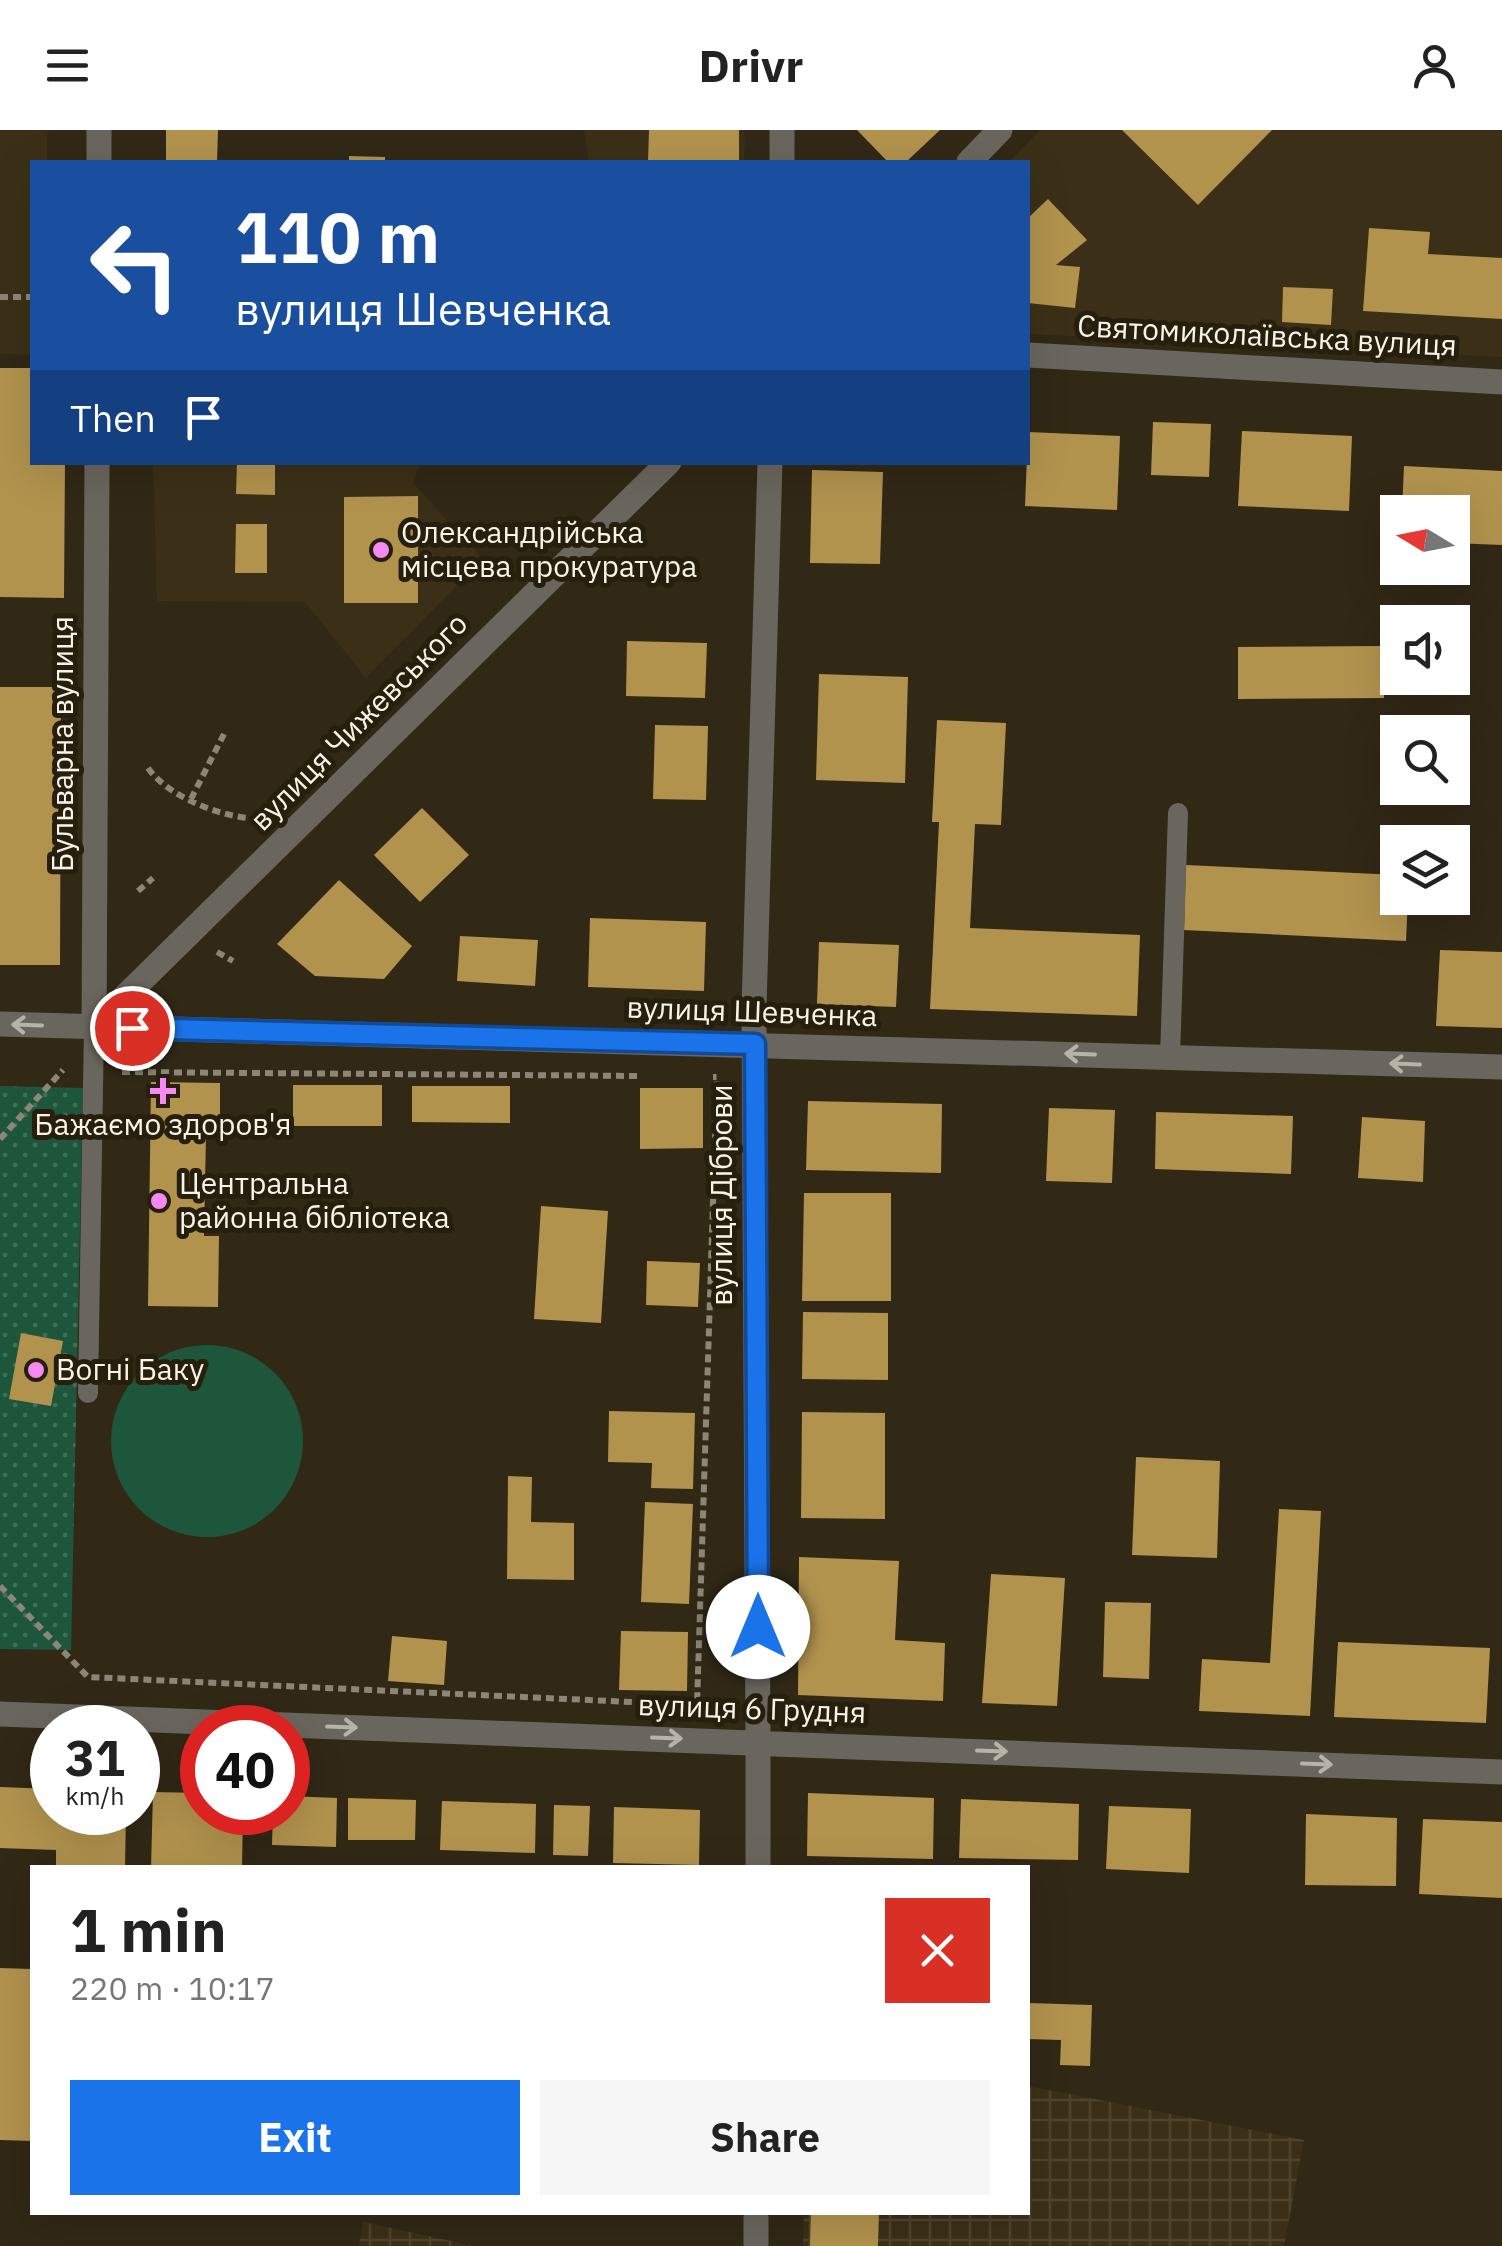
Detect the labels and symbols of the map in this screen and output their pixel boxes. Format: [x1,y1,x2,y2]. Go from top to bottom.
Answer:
street label: Святомиколаївська вулиця [1076,305,1458,364]
north arrow [1380,495,1470,585]
place label: Олександрійська місцева прокуратура [401,512,697,585]
marker: Олександрійська місцева прокуратура [370,539,392,561]
street label: вулиця Чижевського [241,604,475,838]
street label: Бульварна вулиця [42,616,81,872]
pin [90,986,175,1071]
street label: вулиця Шевченка [626,987,878,1034]
one-way arrow [12,1015,44,1034]
one-way arrow [1064,1045,1096,1064]
one-way arrow [1389,1055,1421,1074]
marker: Бажаємо здоров'я [152,1080,174,1102]
street label: вулиця Діброви [701,1084,740,1306]
place label: Бажаємо здоров'я [34,1104,292,1143]
place label: Центральна районна бібліотека [179,1163,450,1236]
marker: Центральна районна бібліотека [148,1190,170,1212]
place label: Вогні Баку [56,1349,204,1388]
marker: Вогні Баку [25,1359,47,1381]
position arrow [706,1575,810,1679]
street label: вулиця 6 Грудня [637,1684,867,1731]
speed limit sign: 40 [180,1705,310,1835]
one-way arrow [326,1717,358,1736]
one-way arrow [651,1729,683,1748]
one-way arrow [975,1742,1007,1761]
one-way arrow [1300,1755,1332,1774]

